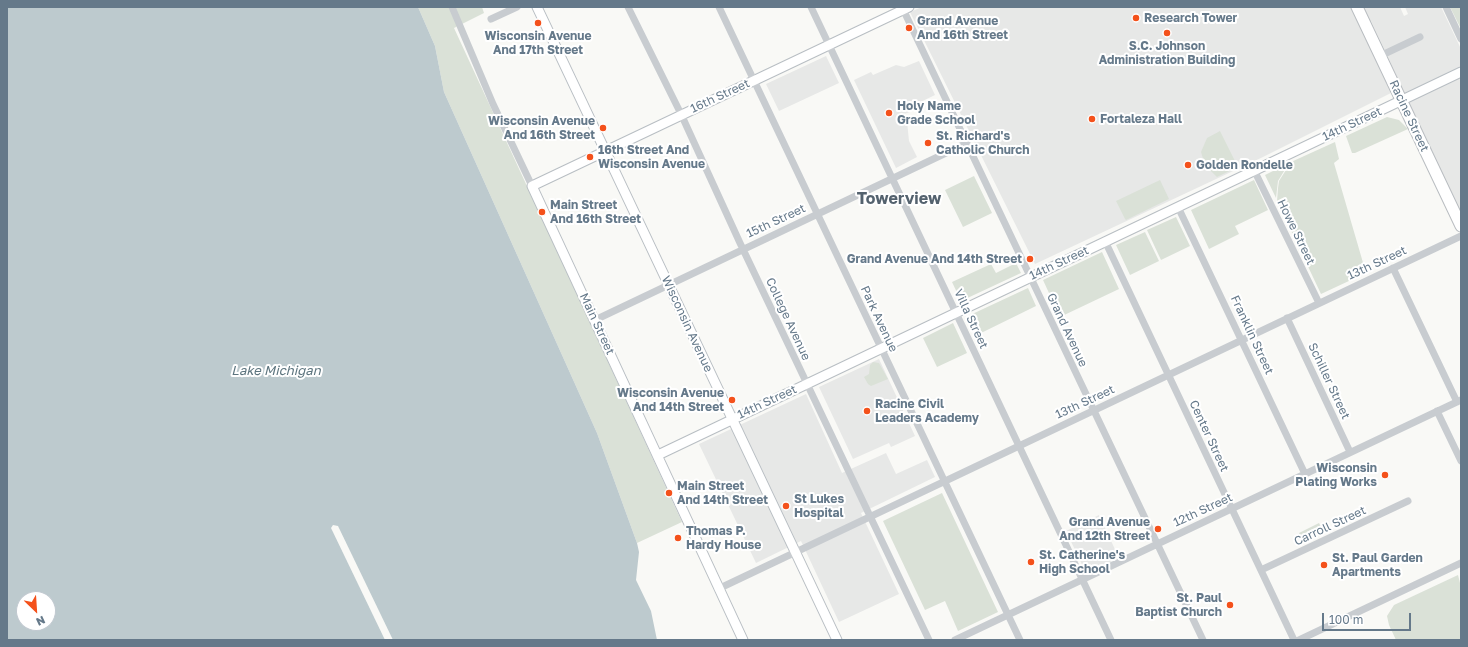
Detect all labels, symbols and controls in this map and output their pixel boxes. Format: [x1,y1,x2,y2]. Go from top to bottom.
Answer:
place label: Research Tower [1144,11,1237,25]
marker: Research Tower [1131,13,1141,23]
place label: Grand Avenue And 16th Street [917,14,1008,42]
marker: Wisconsin Avenue And 17th Street [533,18,543,28]
marker: Grand Avenue And 16th Street [904,23,914,33]
marker: S.C. Johnson Administration Building [1162,28,1172,38]
place label: Wisconsin Avenue And 17th Street [484,29,592,57]
place label: S.C. Johnson Administration Building [1099,39,1235,67]
street label: 16th Street [688,76,752,116]
street label: Racine Street [1386,78,1432,154]
place label: Holy Name Grade School [897,99,975,127]
street label: 14th Street [1320,104,1384,144]
marker: Holy Name Grade School [884,108,894,118]
place label: Fortaleza Hall [1100,112,1182,126]
place label: Wisconsin Avenue And 16th Street [488,114,595,142]
marker: Fortaleza Hall [1087,114,1097,124]
marker: Wisconsin Avenue And 16th Street [598,123,608,133]
place label: St. Richard's Catholic Church [936,129,1030,157]
marker: St. Richard's Catholic Church [923,138,933,148]
place label: 16th Street And Wisconsin Avenue [598,143,705,171]
marker: 16th Street And Wisconsin Avenue [585,152,595,162]
place label: Golden Rondelle [1196,158,1293,172]
marker: Golden Rondelle [1183,160,1193,170]
district label: Towerview [857,189,941,209]
street label: Howe Street [1274,197,1318,267]
place label: Main Street And 16th Street [550,198,641,226]
street label: 15th Street [744,201,808,241]
marker: Main Street And 16th Street [537,207,547,217]
street label: 14th Street [1027,243,1091,283]
street label: 13th Street [1345,243,1409,283]
place label: Grand Avenue And 14th Street [847,252,1022,266]
marker: Grand Avenue And 14th Street [1025,254,1035,264]
street label: Wisconsin Avenue [658,274,716,374]
street label: College Avenue [763,275,813,363]
street label: Park Avenue [857,284,901,354]
street label: Villa Street [951,287,991,351]
street label: Main Street [576,291,618,357]
street label: Grand Avenue [1044,291,1090,369]
street label: Franklin Street [1227,293,1277,377]
street label: Schiller Street [1305,341,1353,421]
water label: Lake Michigan [231,363,321,379]
street label: 14th Street [735,382,799,422]
street label: 13th Street [1053,382,1117,422]
place label: Wisconsin Avenue And 14th Street [617,386,724,414]
marker: Wisconsin Avenue And 14th Street [727,395,737,405]
place label: Racine Civil Leaders Academy [875,397,979,425]
street label: Center Street [1186,398,1232,474]
marker: Racine Civil Leaders Academy [862,406,872,416]
place label: Wisconsin Plating Works [1295,461,1377,489]
marker: Wisconsin Plating Works [1380,470,1390,480]
place label: Main Street And 14th Street [677,479,768,507]
marker: Main Street And 14th Street [664,488,674,498]
street label: 12th Street [1171,490,1235,530]
place label: St Lukes Hospital [794,492,844,520]
marker: St Lukes Hospital [781,501,791,511]
street label: Carroll Street [1292,503,1368,549]
place label: Grand Avenue And 12th Street [1059,515,1150,543]
place label: Thomas P. Hardy House [686,524,761,552]
marker: Grand Avenue And 12th Street [1153,524,1163,534]
marker: Thomas P. Hardy House [673,533,683,543]
place label: St. Catherine's High School [1039,548,1125,576]
place label: St. Paul Garden Apartments [1332,551,1423,579]
marker: St. Catherine's High School [1026,557,1036,567]
marker: St. Paul Garden Apartments [1319,560,1329,570]
north arrow [16,591,56,631]
place label: St. Paul Baptist Church [1135,591,1222,619]
marker: St. Paul Baptist Church [1225,600,1235,610]
scale bar [1324,605,1413,631]
text: 100 m [1329,612,1363,627]
text: N [34,614,47,629]

